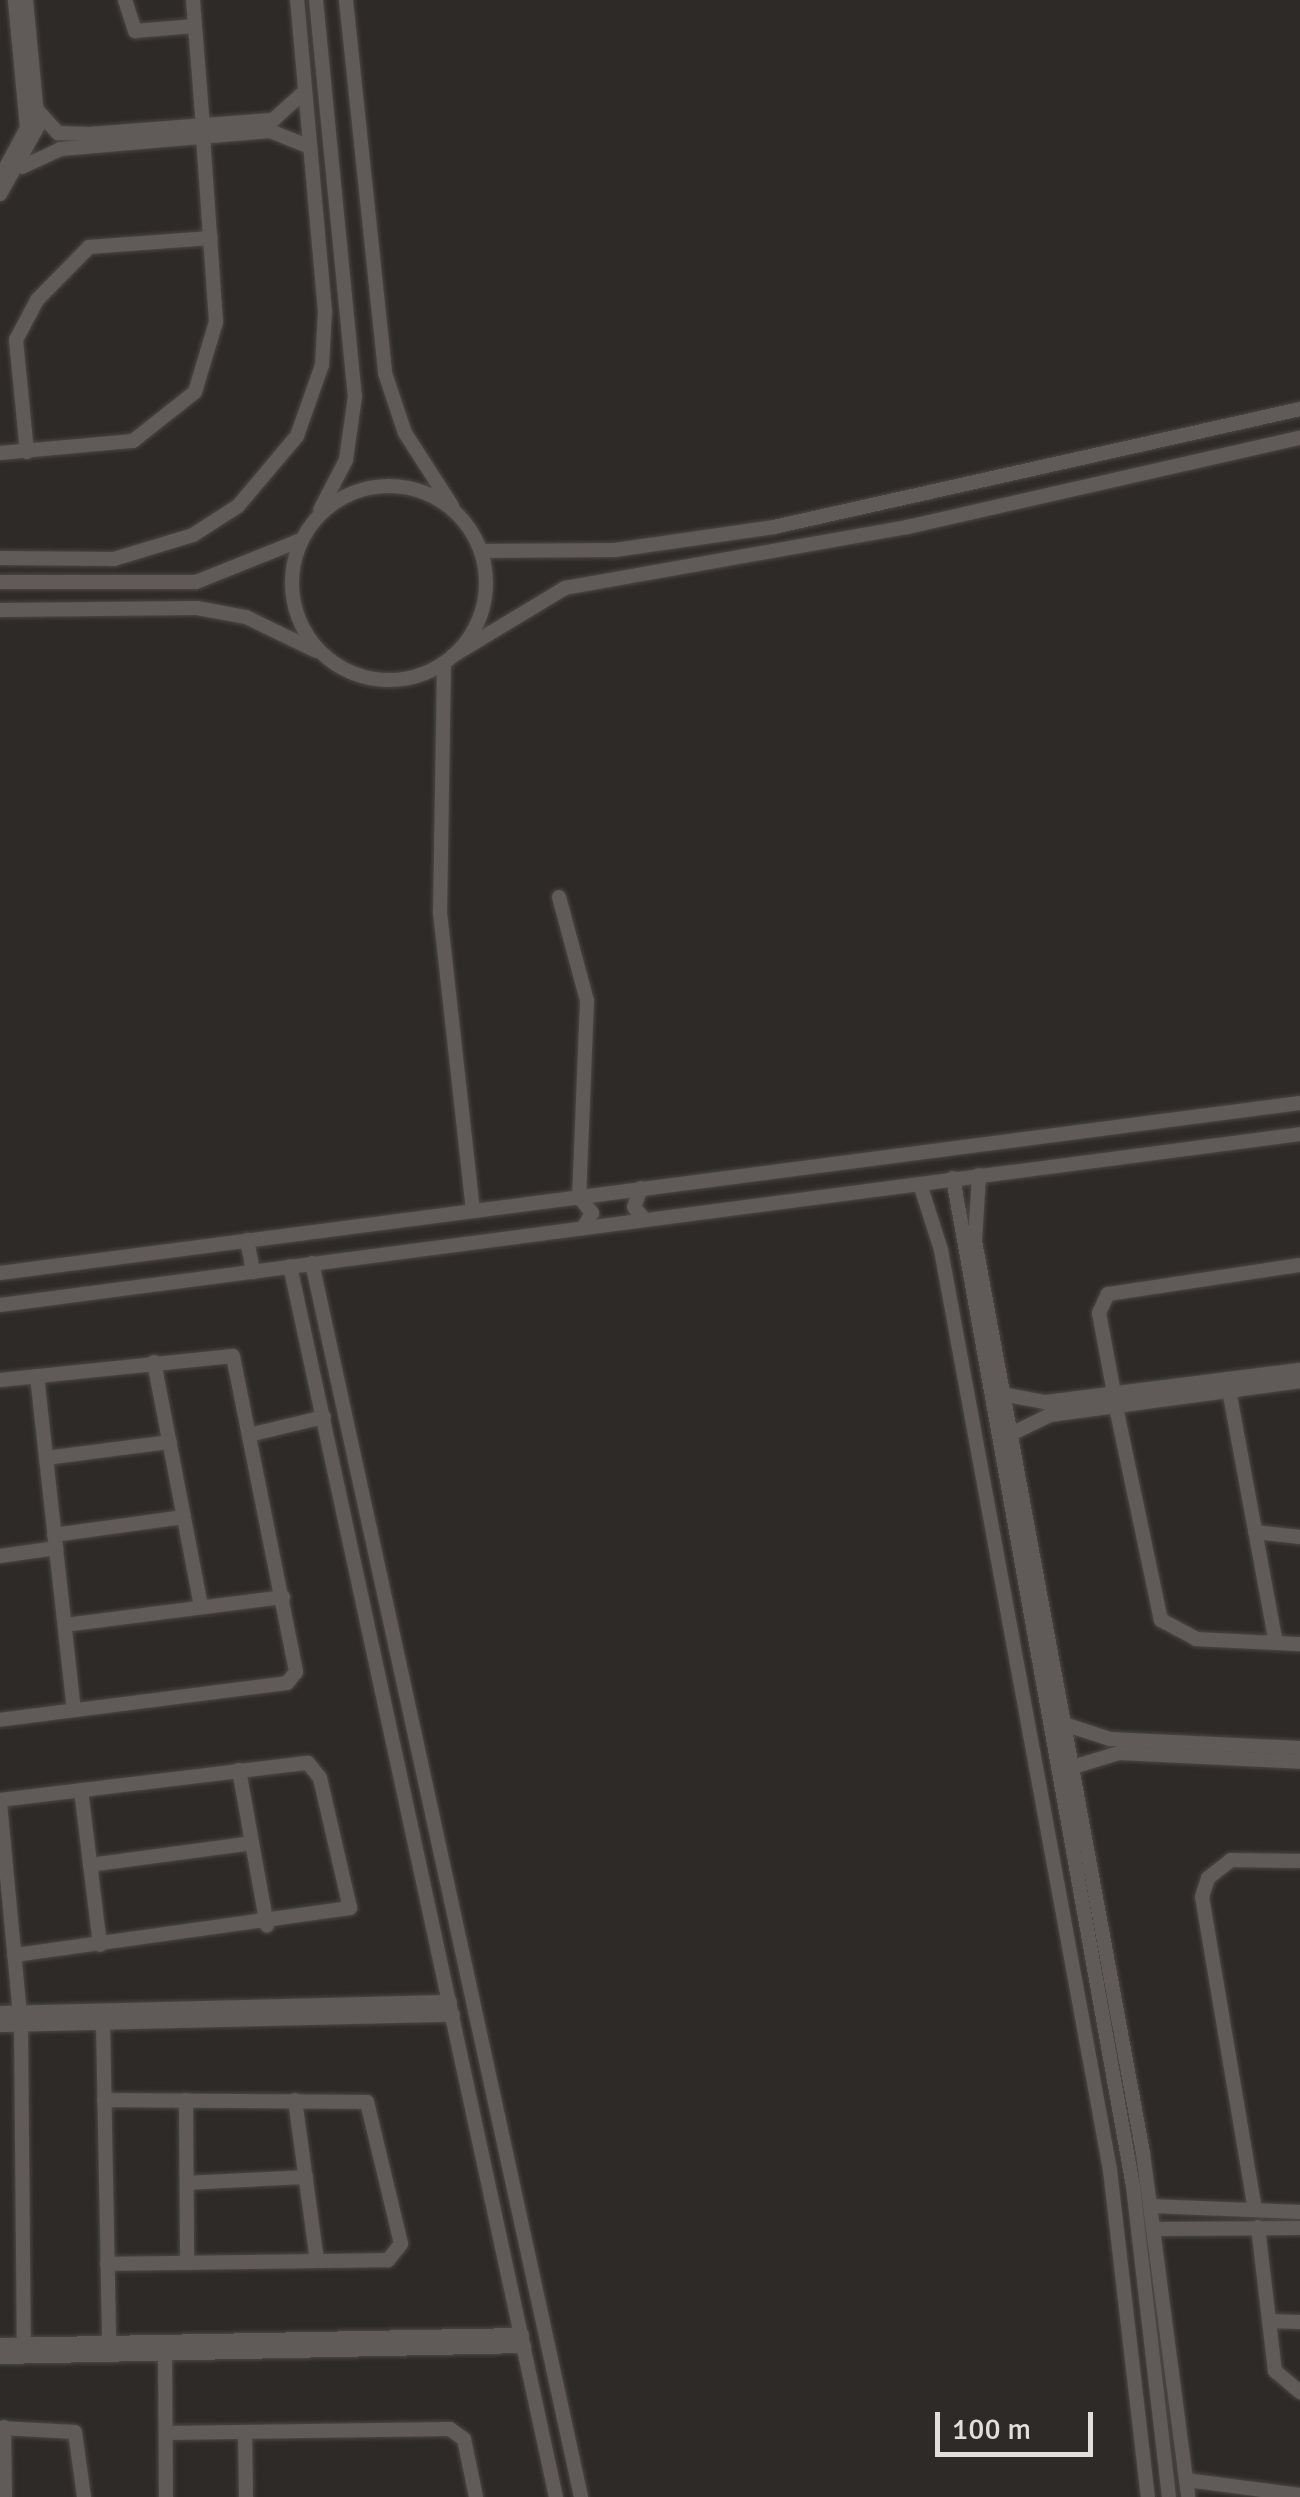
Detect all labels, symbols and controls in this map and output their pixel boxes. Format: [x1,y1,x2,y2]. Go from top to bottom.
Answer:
scale bar [940,2392,1098,2454]
text: 100 m [952,2411,1031,2448]

